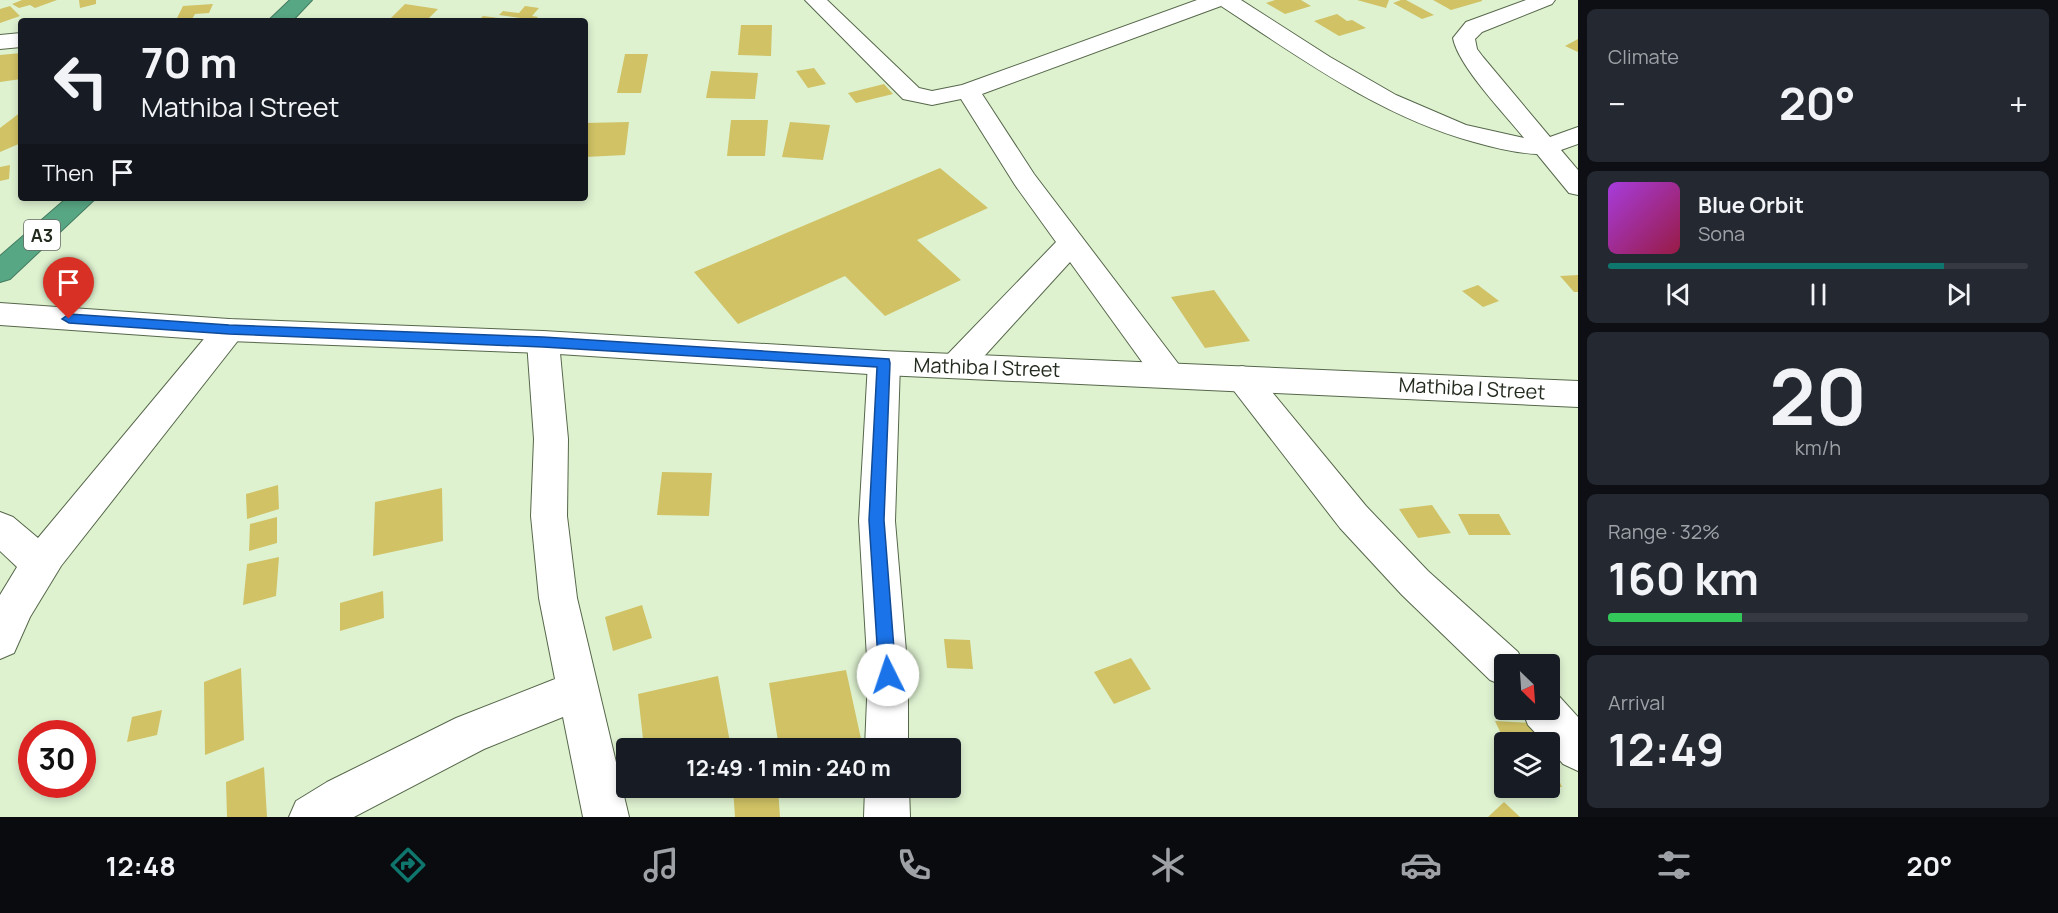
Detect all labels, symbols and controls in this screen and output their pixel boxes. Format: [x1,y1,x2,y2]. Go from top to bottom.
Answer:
text: 70 m [141,33,237,91]
icon: left [42,42,120,120]
text: Climate [1608,43,1679,70]
text: 20° [1779,72,1856,134]
text: − [1608,81,1626,126]
text: + [2009,81,2028,126]
text: Mathiba I Street [141,88,339,125]
icon: arrive [106,156,139,189]
text: Then [42,158,94,188]
text: Blue Orbit [1698,190,1804,220]
road number: A3 [24,220,60,250]
text: Sona [1698,220,1745,247]
pin [43,257,94,319]
icon: arrive [52,266,85,299]
icon: previous [1662,278,1695,311]
icon: pause [1802,278,1835,311]
icon: next [1942,278,1975,311]
text: 20 [1769,342,1867,448]
street label: Mathiba I Street [913,351,1061,383]
street label: Mathiba I Street [1398,371,1546,405]
text: km/h [1795,434,1841,461]
text: Range · 32% [1608,518,1720,545]
text: 160 km [1608,547,1759,609]
position arrow [856,643,920,707]
north arrow [1494,654,1560,720]
map controls [1494,654,1560,798]
text: Arrival [1608,689,1665,716]
text: 12:49 [1608,718,1724,780]
speed limit sign: 30 [18,720,96,798]
button: layers [1494,732,1560,798]
text: 12:49 · 1 min · 240 m [686,753,891,783]
icon: directions [387,844,429,886]
icon: music [640,844,682,886]
icon: phone [893,844,935,886]
icon: climate [1147,844,1189,886]
icon: car [1400,844,1442,886]
icon: filters [1653,844,1695,886]
text: 12:48 [106,847,176,884]
text: 20° [1906,847,1952,884]

